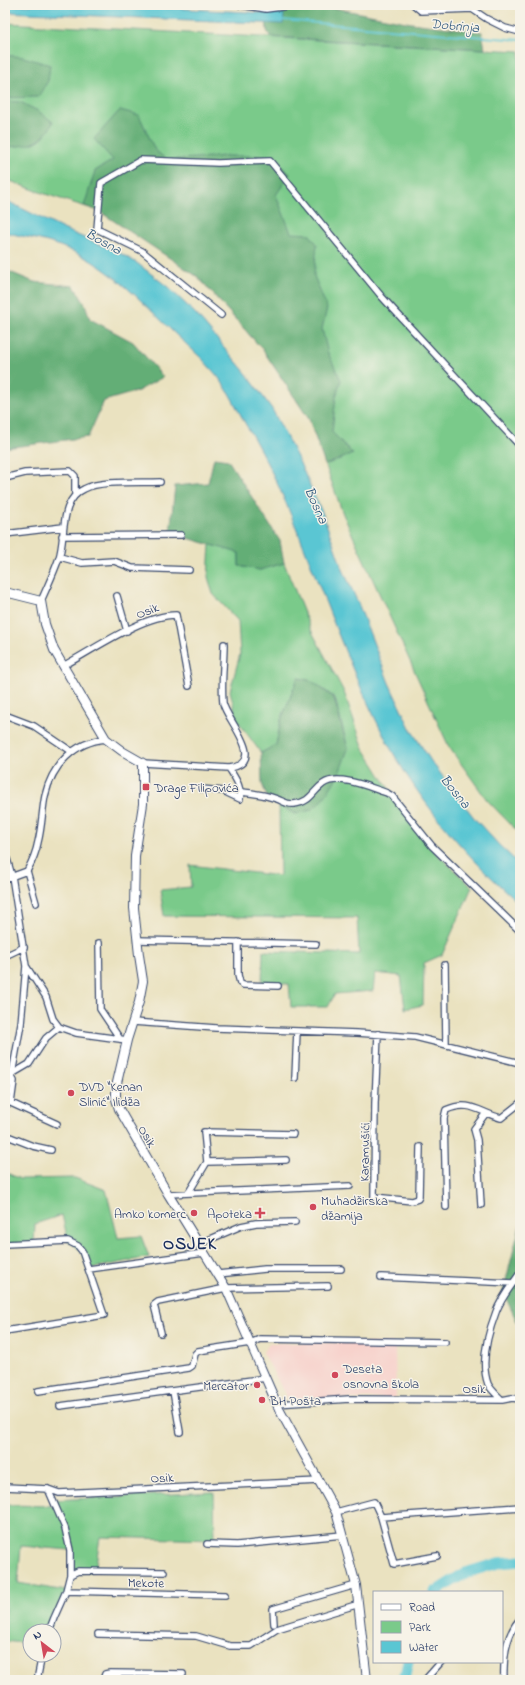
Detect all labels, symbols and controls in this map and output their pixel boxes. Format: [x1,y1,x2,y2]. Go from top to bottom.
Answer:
water label: Dobrinja [430,14,480,39]
water label: Bosna [81,224,125,261]
water label: Bosna [298,484,333,528]
street label: Osik [133,598,162,624]
water label: Bosna [435,770,475,814]
place label: Drage Filipovića [153,779,239,799]
marker: Drage Filipovića [141,782,151,792]
place label: DVD "Kenan Slinić" Ilidža [78,1078,142,1112]
marker: DVD "Kenan Slinić" Ilidža [66,1088,76,1098]
street label: Osik [133,1122,161,1152]
street label: Karamušići [355,1122,376,1182]
place label: Muhadžirska džamija [321,1192,388,1226]
marker: Muhadžirska džamija [308,1202,318,1212]
place label: Amko komerc [114,1205,186,1224]
place label: Apoteka [207,1205,252,1224]
marker: Amko komerc [189,1208,199,1218]
marker: Apoteka [255,1208,265,1218]
district label: OSJEK [163,1232,217,1257]
place label: Deseta osnovna škola [342,1360,419,1394]
marker: Deseta osnovna škola [330,1370,340,1380]
place label: Mercator [203,1377,250,1396]
marker: Mercator [252,1380,262,1390]
street label: Osik [462,1380,486,1399]
place label: BH Pošta [269,1392,321,1411]
marker: BH Pošta [257,1395,267,1405]
street label: Osik [150,1468,174,1489]
street label: Mekote [128,1574,164,1593]
legend [373,1591,503,1663]
text: Road [409,1599,435,1617]
text: Park [409,1619,431,1637]
north arrow [22,1623,62,1663]
text: N [30,1627,45,1644]
text: Water [409,1639,438,1657]

